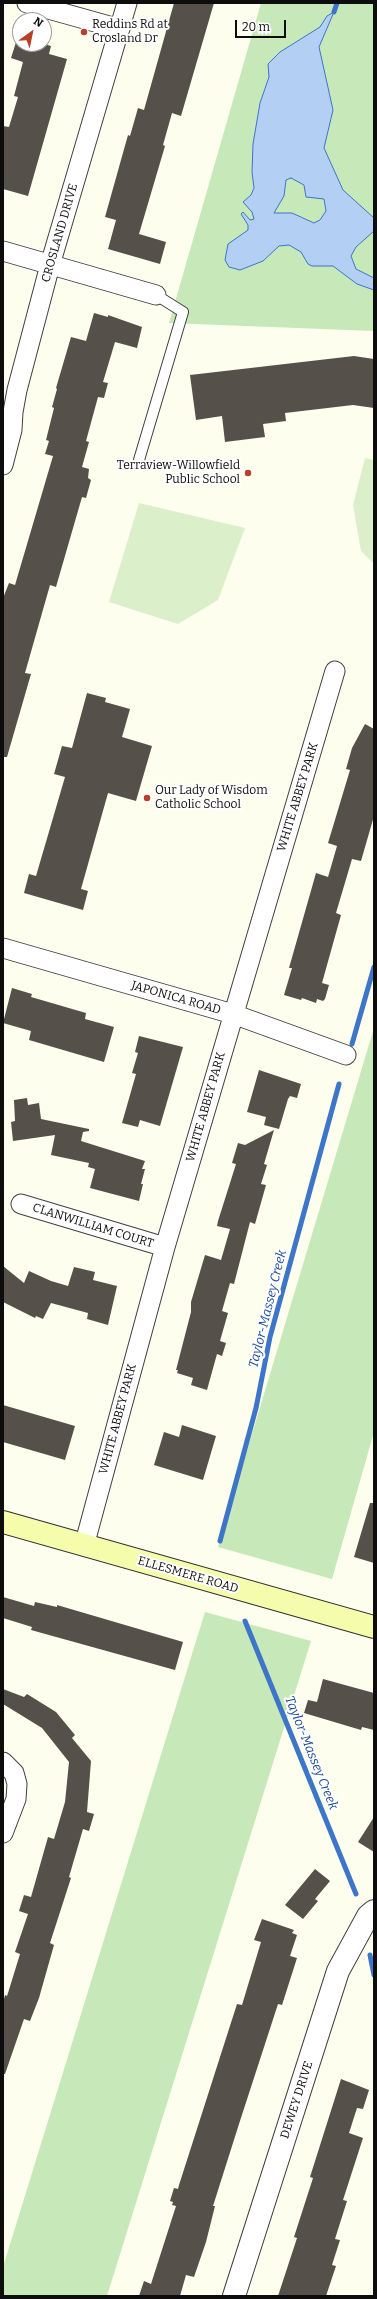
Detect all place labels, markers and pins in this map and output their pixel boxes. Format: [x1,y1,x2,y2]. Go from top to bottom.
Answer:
place label: Reddins Rd at Crosland Dr [92,18,168,46]
marker: Reddins Rd at Crosland Dr [79,27,89,37]
place label: Terraview-Willowfield Public School [117,459,240,487]
marker: Terraview-Willowfield Public School [243,468,253,478]
place label: Our Lady of Wisdom Catholic School [155,784,268,812]
marker: Our Lady of Wisdom Catholic School [142,793,152,803]

